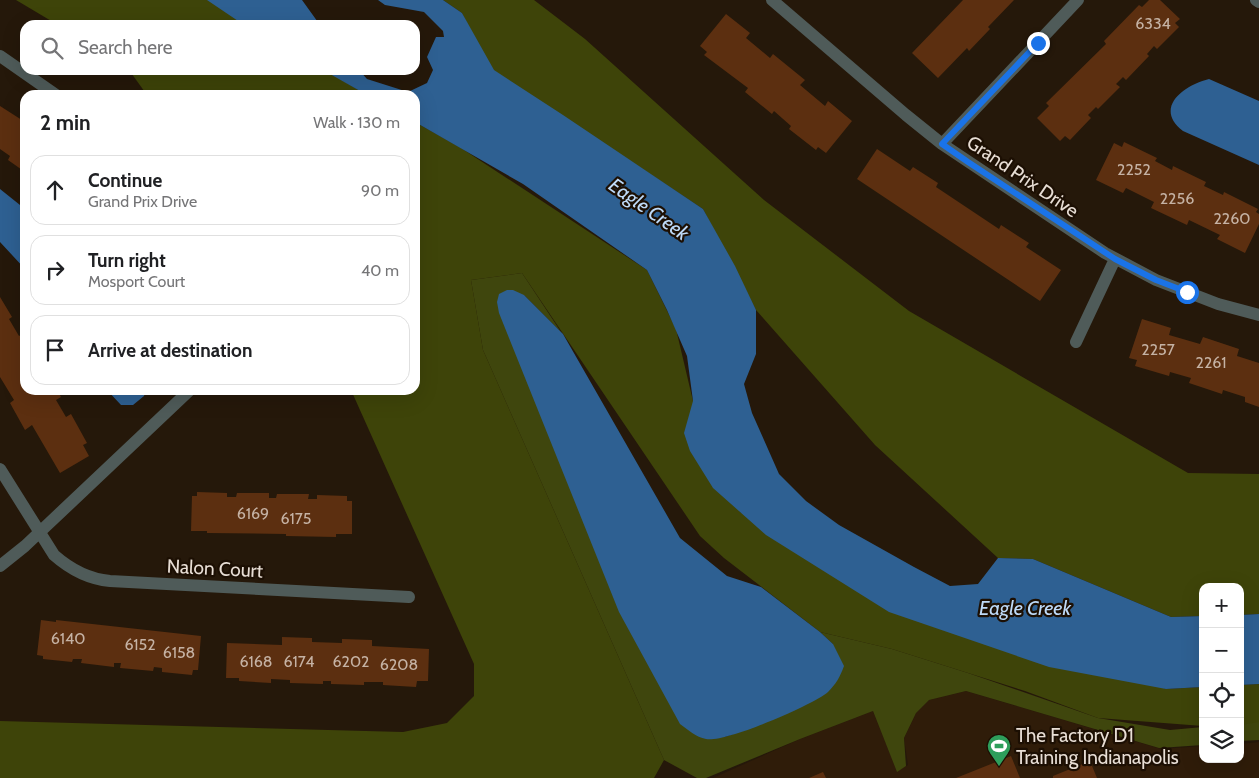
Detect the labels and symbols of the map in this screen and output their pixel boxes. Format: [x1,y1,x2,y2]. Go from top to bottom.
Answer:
house number: 6334 [1135,14,1171,33]
route end [1027,32,1050,55]
street label: Grand Prix Drive [963,131,1083,222]
house number: 2252 [1117,160,1151,179]
water label: Eagle Creek [604,173,695,246]
house number: 2256 [1160,189,1194,208]
house number: 2260 [1213,209,1251,228]
route start [1176,281,1199,304]
house number: 2257 [1141,340,1175,359]
house number: 2261 [1196,353,1226,372]
house number: 6169 [237,504,269,523]
house number: 6175 [281,509,311,528]
street label: Nalon Court [166,554,264,583]
water label: Eagle Creek [979,596,1073,620]
house number: 6140 [51,629,85,648]
house number: 6152 [124,635,156,654]
house number: 6158 [163,643,195,662]
house number: 6168 [240,652,272,671]
house number: 6174 [284,652,314,671]
house number: 6202 [332,652,370,671]
house number: 6208 [380,655,418,674]
place label: The Factory D1 Training Indianapolis [1016,724,1179,769]
sports icon: The Factory D1 Training Indianapolis [986,733,1012,767]

